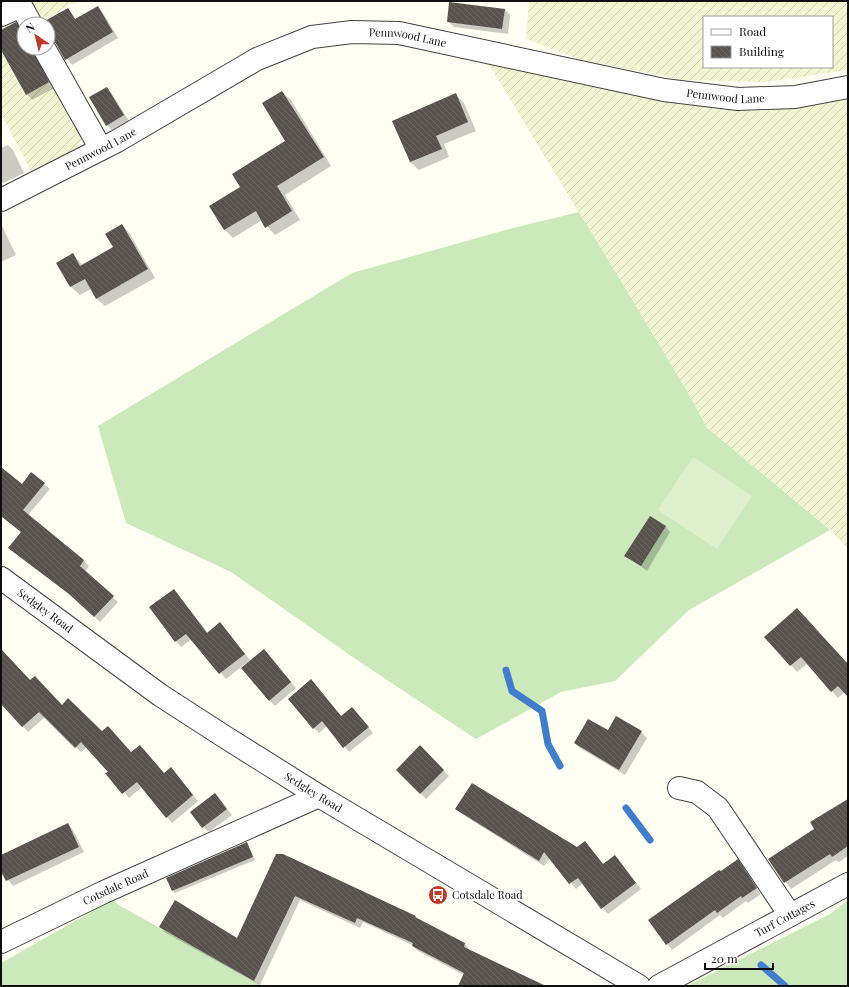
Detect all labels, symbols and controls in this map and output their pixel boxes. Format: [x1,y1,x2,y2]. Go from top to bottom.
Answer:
north arrow [16,16,56,56]
legend [703,16,833,68]
text: N [22,19,38,36]
text: Road [739,23,766,39]
street label: Pennwood Lane [369,24,448,50]
text: Building [739,43,785,59]
street label: Pennwood Lane [686,85,765,106]
street label: Pennwood Lane [62,123,139,173]
street label: Sedgley Road [15,585,77,636]
street label: Sedgley Road [282,768,346,816]
street label: Cotsdale Road [80,865,151,908]
bus stop icon: Cotsdale Road [427,884,449,906]
place label: Cotsdale Road [452,887,523,902]
street label: Turf Cottages [752,895,817,940]
scale bar [705,945,773,971]
text: 20 m [711,950,738,966]

